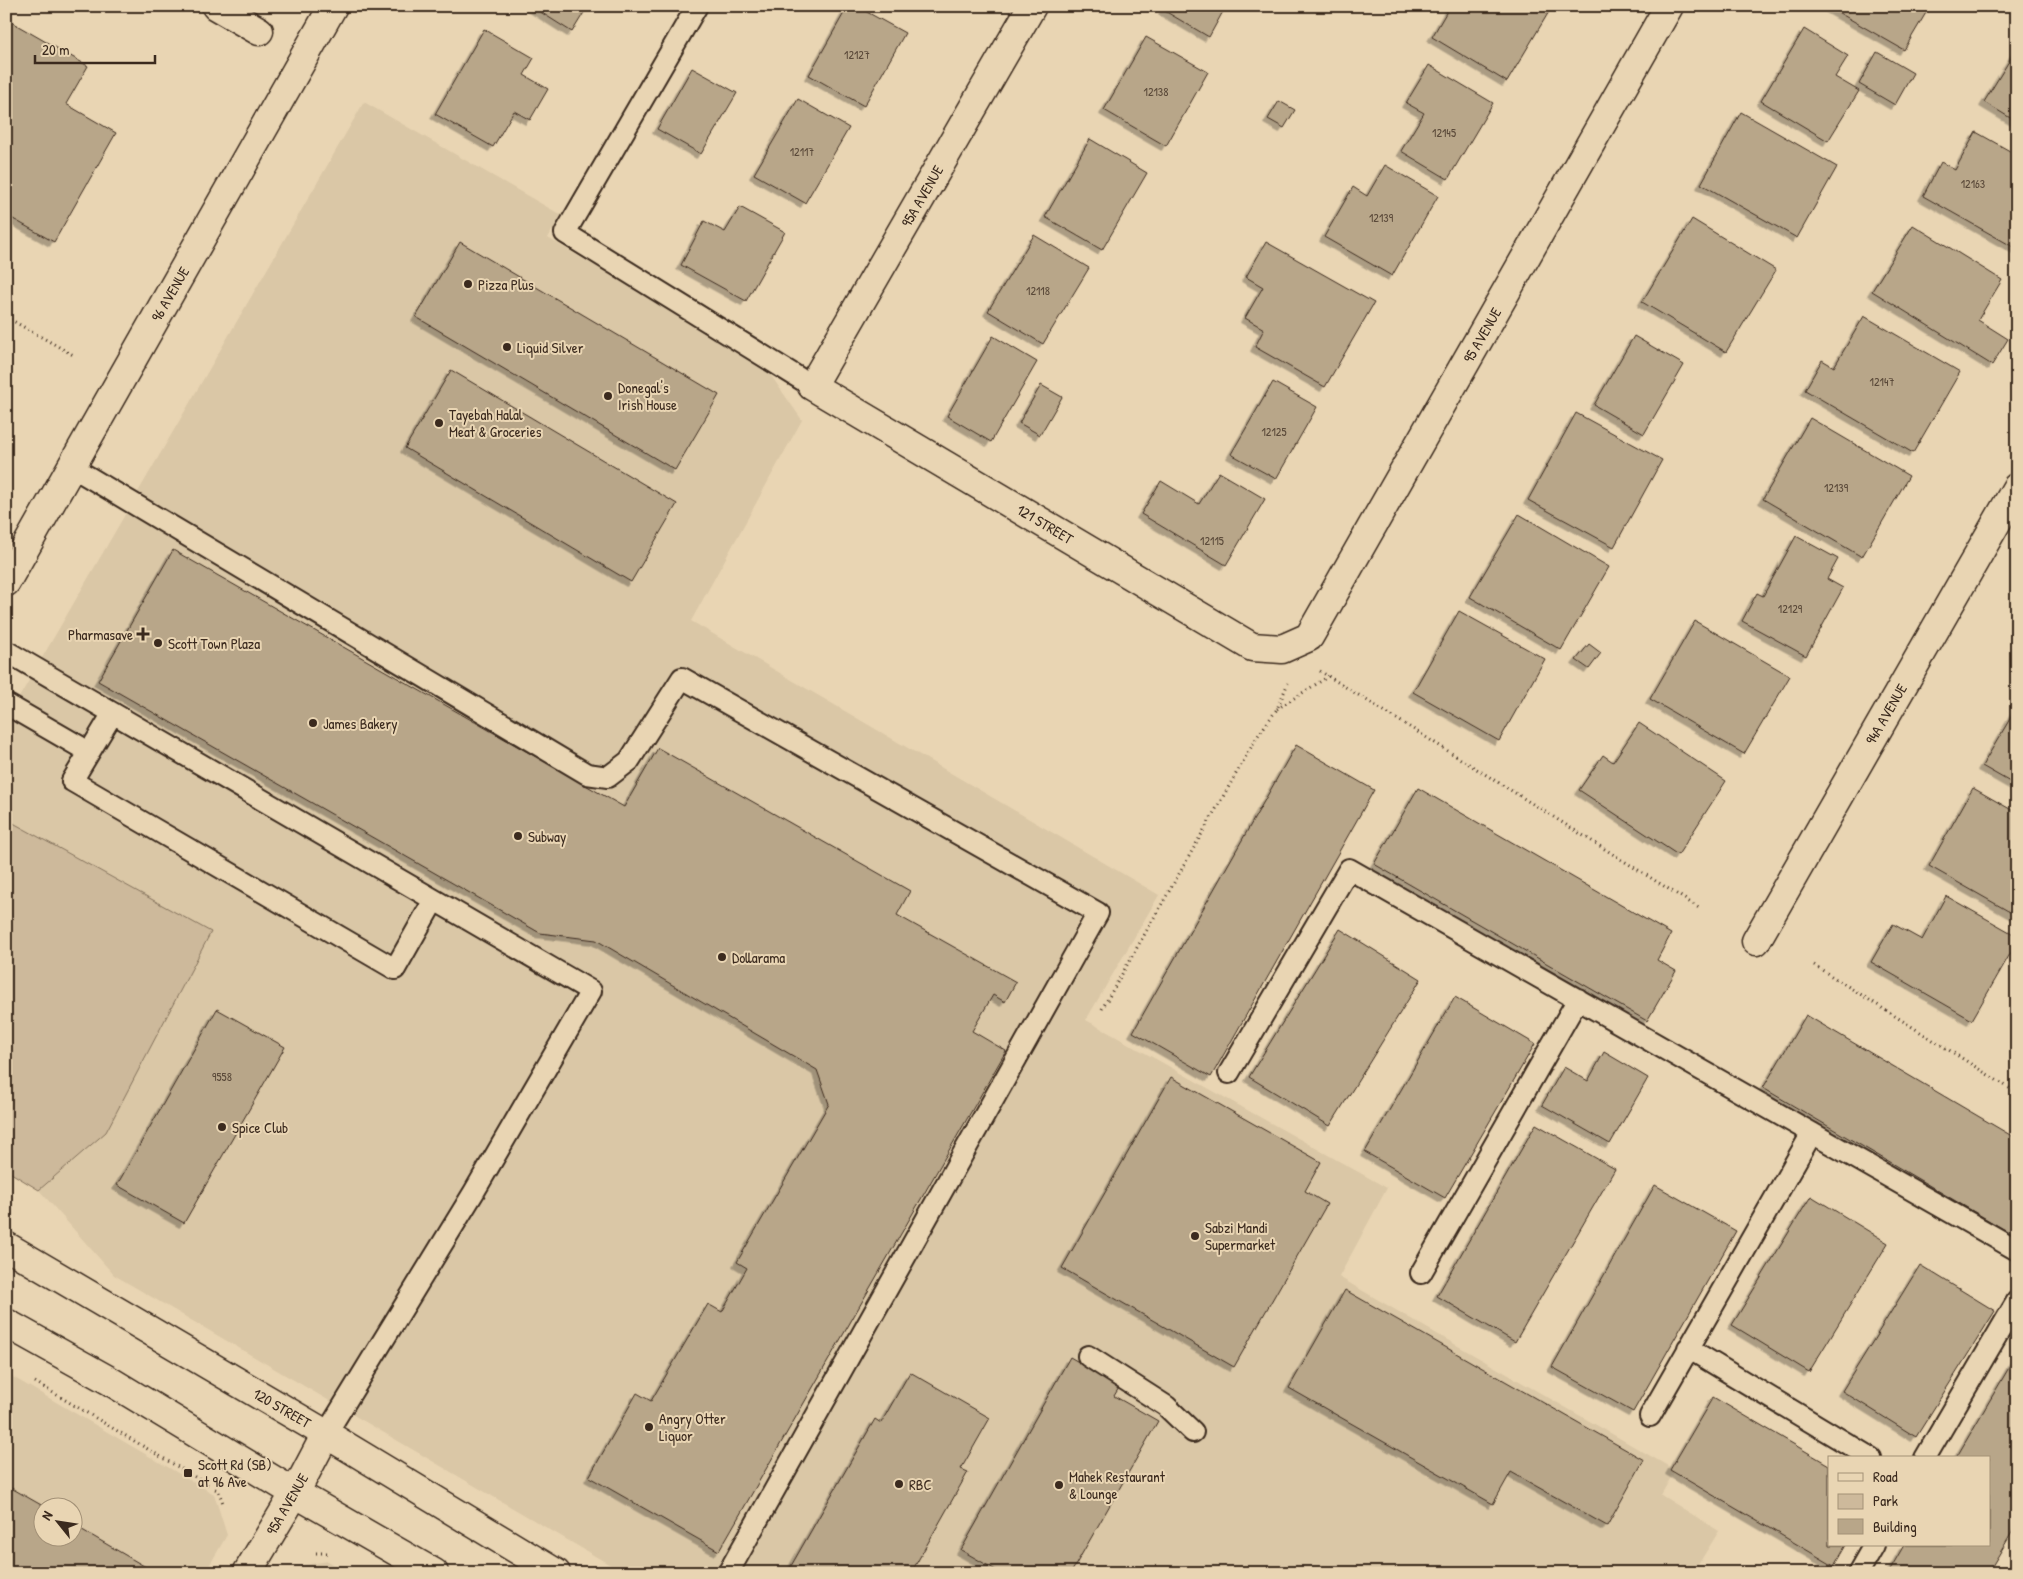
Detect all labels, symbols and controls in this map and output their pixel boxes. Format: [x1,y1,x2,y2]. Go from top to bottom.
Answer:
scale bar [35,32,155,64]
text: 20 m [42,39,69,60]
house number: 12127 [844,46,870,63]
house number: 12138 [1144,83,1168,100]
house number: 12145 [1432,124,1456,141]
house number: 12117 [790,143,814,160]
street label: 95A AVENUE [896,161,948,231]
house number: 12163 [1961,175,1985,192]
house number: 12139 [1369,209,1394,226]
street label: 96 AVENUE [146,262,194,325]
place label: Pizza Plus [478,274,534,295]
marker: Pizza Plus [462,278,474,290]
house number: 12118 [1026,282,1050,299]
street label: 95 AVENUE [1458,303,1506,366]
place label: Liquid Silver [517,337,584,358]
marker: Liquid Silver [501,341,513,353]
house number: 12147 [1870,373,1894,390]
place label: Donegal's Irish House [618,377,677,415]
marker: Donegal's Irish House [602,390,614,402]
place label: Tayebah Halal Meat & Groceries [449,404,542,442]
marker: Tayebah Halal Meat & Groceries [433,417,445,429]
house number: 12125 [1261,423,1287,440]
house number: 12139 [1824,479,1849,496]
street label: 121 STREET [1013,499,1078,550]
house number: 12115 [1200,532,1224,549]
house number: 12129 [1778,600,1803,617]
place label: Pharmasave [68,624,133,645]
marker: Pharmasave [137,628,149,640]
place label: Scott Town Plaza [168,633,260,654]
marker: Scott Town Plaza [152,637,164,649]
street label: 94A AVENUE [1860,679,1912,748]
place label: James Bakery [323,713,398,734]
marker: James Bakery [307,717,319,729]
place label: Subway [528,826,566,847]
marker: Subway [512,830,524,842]
place label: Dollarama [732,947,785,968]
marker: Dollarama [716,951,728,963]
house number: 9558 [212,1068,232,1085]
place label: Spice Club [232,1117,288,1138]
marker: Spice Club [216,1121,228,1133]
place label: Sabzi Mandi Supermarket [1205,1217,1276,1255]
marker: Sabzi Mandi Supermarket [1189,1230,1201,1242]
street label: 120 STREET [249,1383,316,1433]
place label: Angry Otter Liquor [659,1408,726,1446]
marker: Angry Otter Liquor [643,1421,655,1433]
place label: Scott Rd (SB) at 96 Ave [198,1454,272,1492]
legend [1828,1456,1990,1546]
place label: Mahek Restaurant & Lounge [1069,1466,1166,1504]
text: Road [1873,1466,1898,1487]
marker: Scott Rd (SB) at 96 Ave [182,1467,194,1479]
street label: 95A AVENUE [261,1469,313,1539]
place label: RBC [909,1474,932,1495]
marker: RBC [893,1478,905,1490]
marker: Mahek Restaurant & Lounge [1053,1479,1065,1491]
text: Park [1873,1490,1898,1511]
north arrow [32,1496,82,1546]
text: N [36,1507,57,1523]
text: Building [1873,1516,1917,1537]

